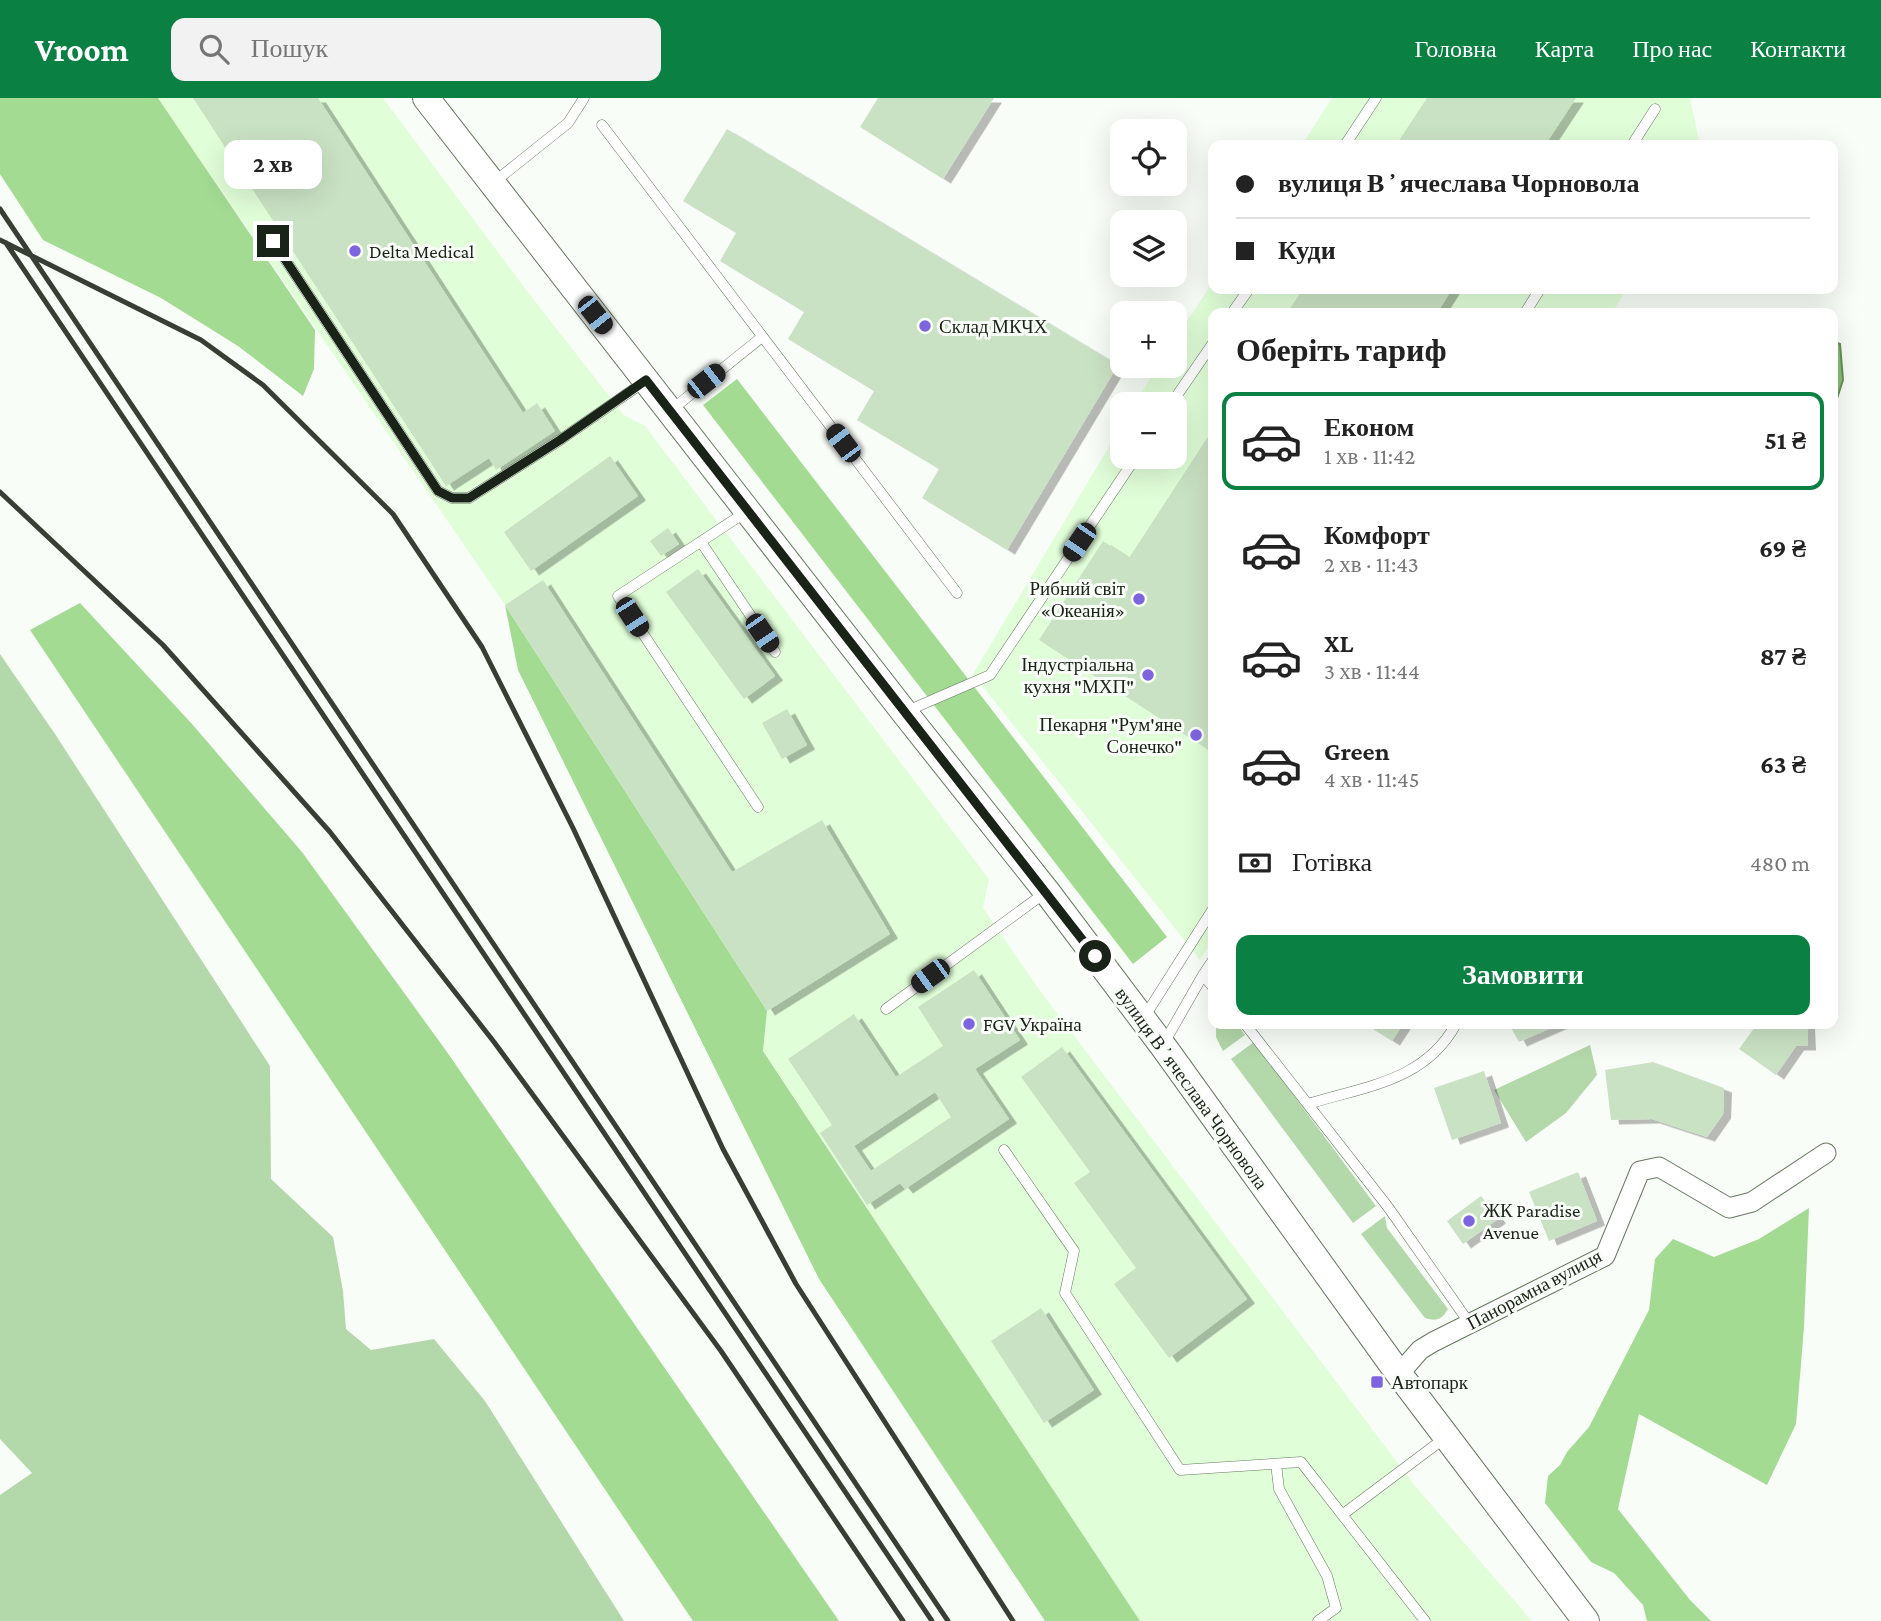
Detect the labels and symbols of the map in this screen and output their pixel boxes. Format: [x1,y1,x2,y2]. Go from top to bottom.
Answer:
callout: 2 хв [224,139,322,188]
route end [257,225,289,257]
place label: Delta Medical [369,241,474,262]
marker: Delta Medical [347,243,363,259]
car [574,292,617,338]
place label: Склад МКЧХ [939,316,1048,337]
marker: Склад МКЧХ [917,318,933,334]
car [683,360,730,402]
car [822,420,865,466]
car [1059,519,1100,565]
place label: Рибний світ «Океанія» [1030,578,1126,621]
marker: Рибний світ «Океанія» [1131,591,1147,607]
car [612,594,653,640]
car [742,610,783,656]
place label: Індустріальна кухня "МХП" [1021,654,1135,697]
marker: Індустріальна кухня "МХП" [1140,667,1156,683]
place label: Пекарня "Рум'яне Сонечко" [1039,714,1182,757]
marker: Пекарня "Рум'яне Сонечко" [1188,727,1204,743]
route start [1079,940,1111,972]
car [907,955,954,997]
street label: вулиця Вʼячеслава Чорновола [1111,983,1272,1194]
place label: FGV Україна [983,1014,1082,1035]
marker: FGV Україна [961,1016,977,1032]
place label: ЖК Paradise Avenue [1483,1200,1580,1243]
marker: ЖК Paradise Avenue [1461,1213,1477,1229]
street label: Панорамна вулиця [1463,1245,1605,1334]
place label: Автопарк [1391,1372,1469,1393]
marker: Автопарк [1369,1374,1385,1390]

